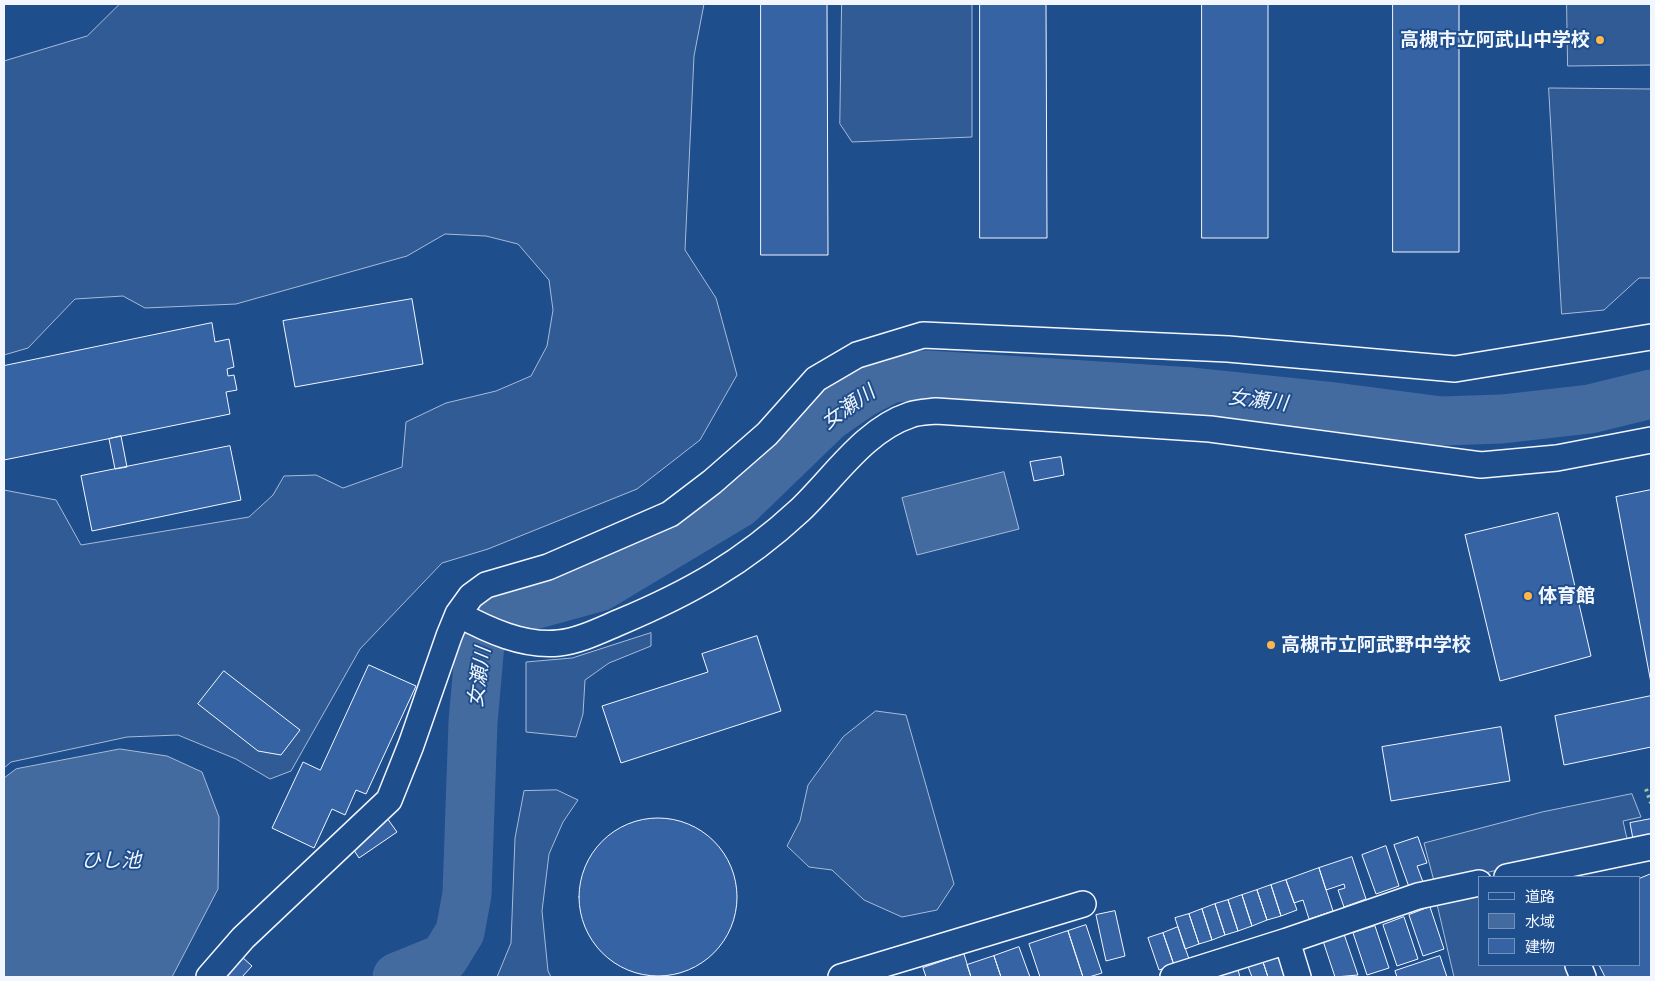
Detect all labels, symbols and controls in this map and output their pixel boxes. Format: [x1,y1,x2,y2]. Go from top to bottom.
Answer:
place label: 高槻市立阿武山中学校 [1400,29,1590,51]
marker: 高槻市立阿武山中学校 [1594,34,1606,46]
water label: 女瀬川 [817,380,879,434]
water label: 女瀬川 [1227,384,1289,416]
place label: 体育館 [1538,585,1595,607]
marker: 体育館 [1522,590,1534,602]
place label: 高槻市立阿武野中学校 [1281,634,1471,656]
marker: 高槻市立阿武野中学校 [1265,639,1277,651]
water label: 女瀬川 [463,646,495,708]
water label: ひし池 [81,848,141,872]
legend [1478,876,1640,966]
text: 道路 [1525,887,1555,905]
text: 水域 [1525,912,1555,930]
text: 建物 [1525,937,1555,955]

